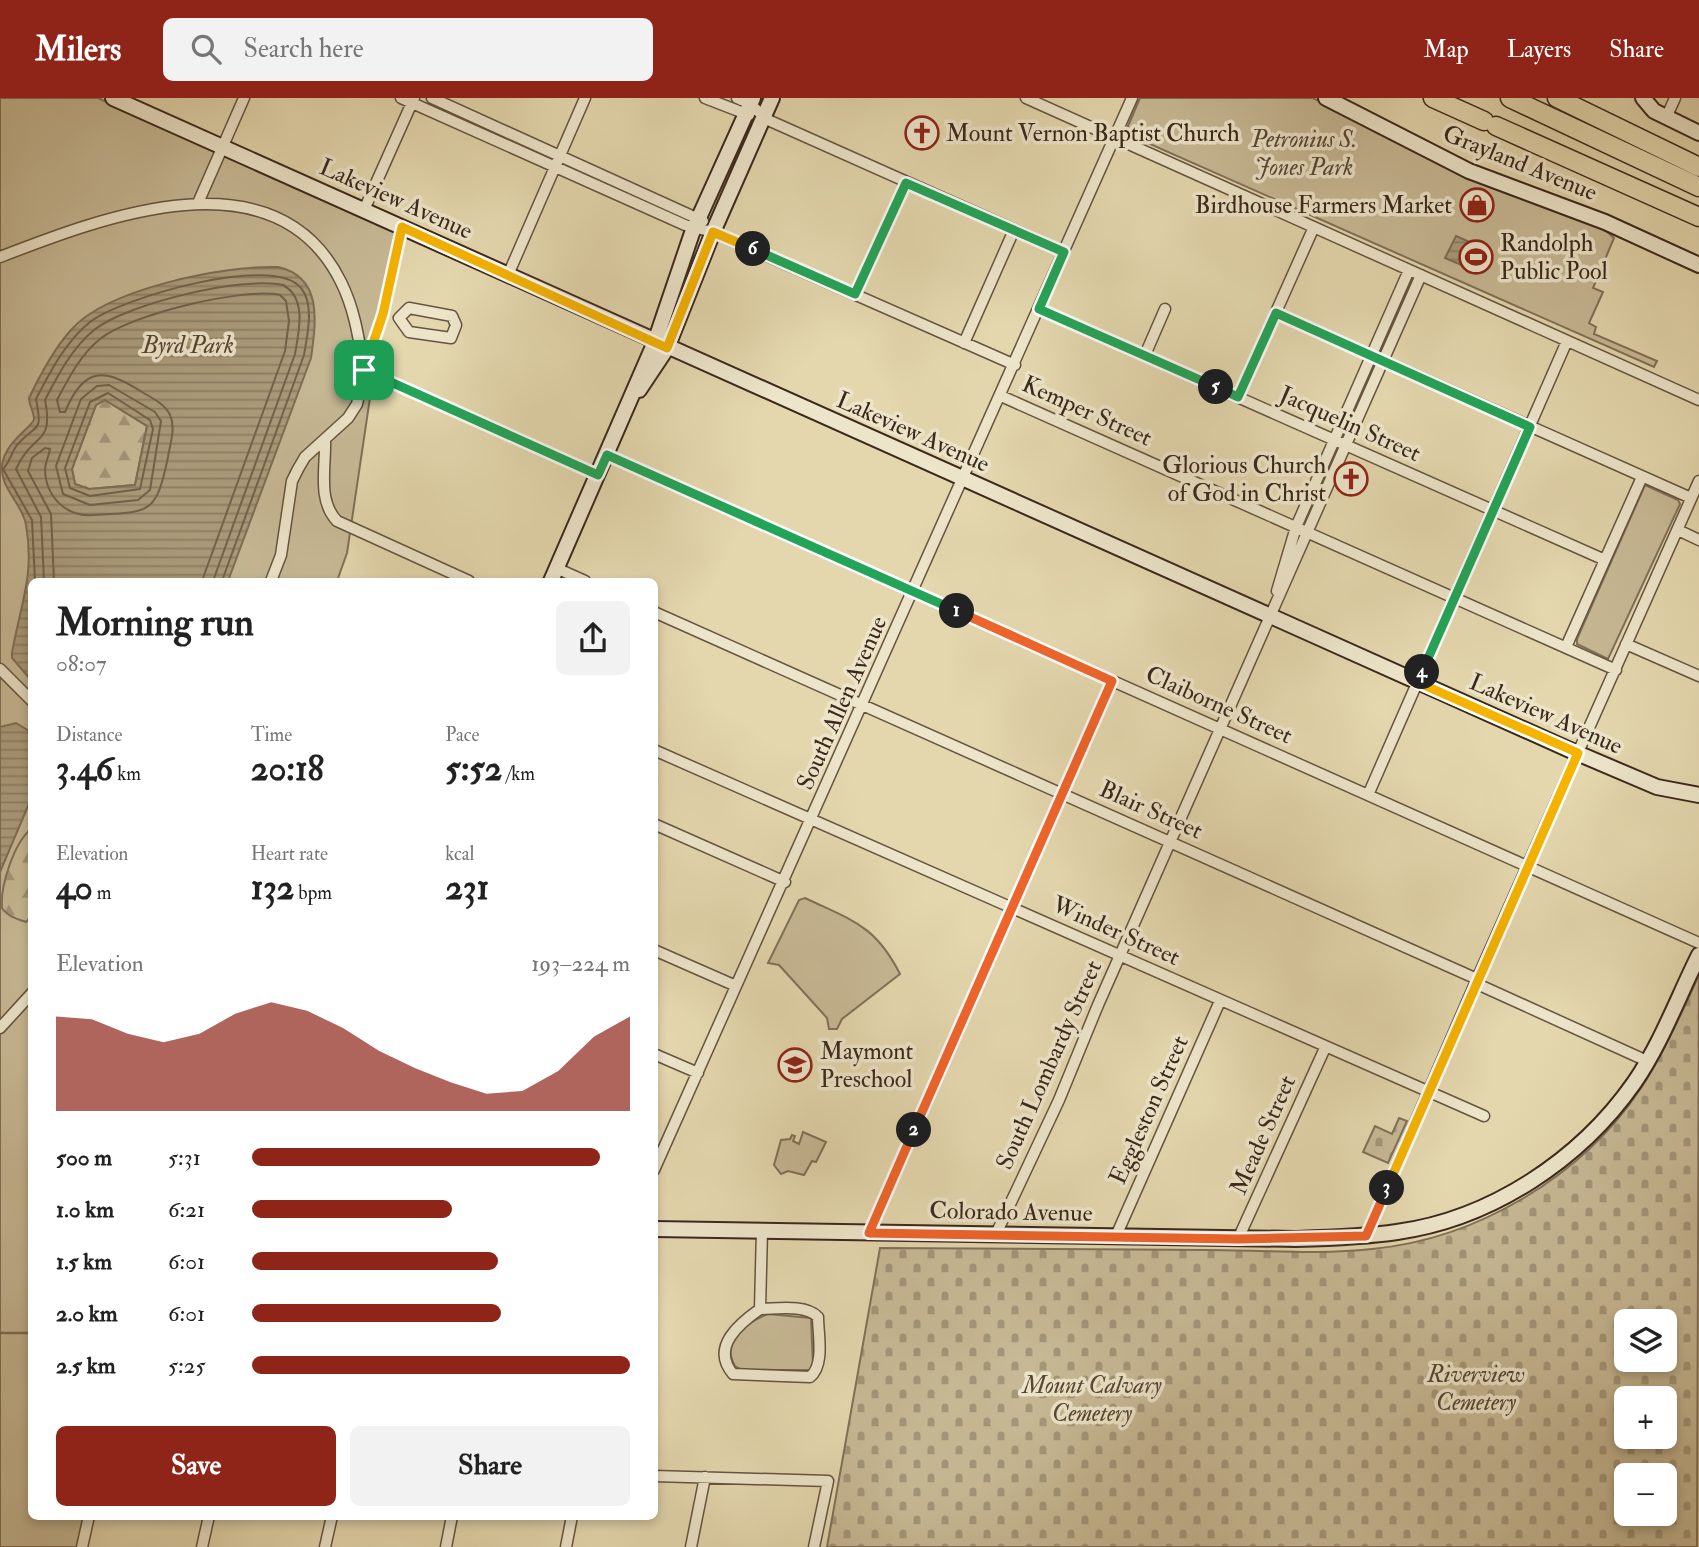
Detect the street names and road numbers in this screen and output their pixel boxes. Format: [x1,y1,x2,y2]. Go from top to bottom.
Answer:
street label: Grayland Avenue [1438,118,1602,208]
street label: Lakeview Avenue [315,151,477,247]
street label: Kemper Street [1017,369,1157,454]
street label: Jacquelin Street [1274,379,1426,469]
street label: Lakeview Avenue [832,384,994,480]
street label: South Allen Avenue [790,611,894,795]
street label: Claiborne Street [1141,659,1297,751]
street label: Lakeview Avenue [1465,666,1627,762]
street label: Blair Street [1095,773,1208,847]
street label: Winder Street [1046,889,1185,973]
street label: South Lombardy Street [989,955,1109,1175]
street label: Eggleston Street [1102,1031,1196,1189]
street label: Meade Street [1223,1070,1303,1200]
street label: Colorado Avenue [929,1195,1093,1229]

